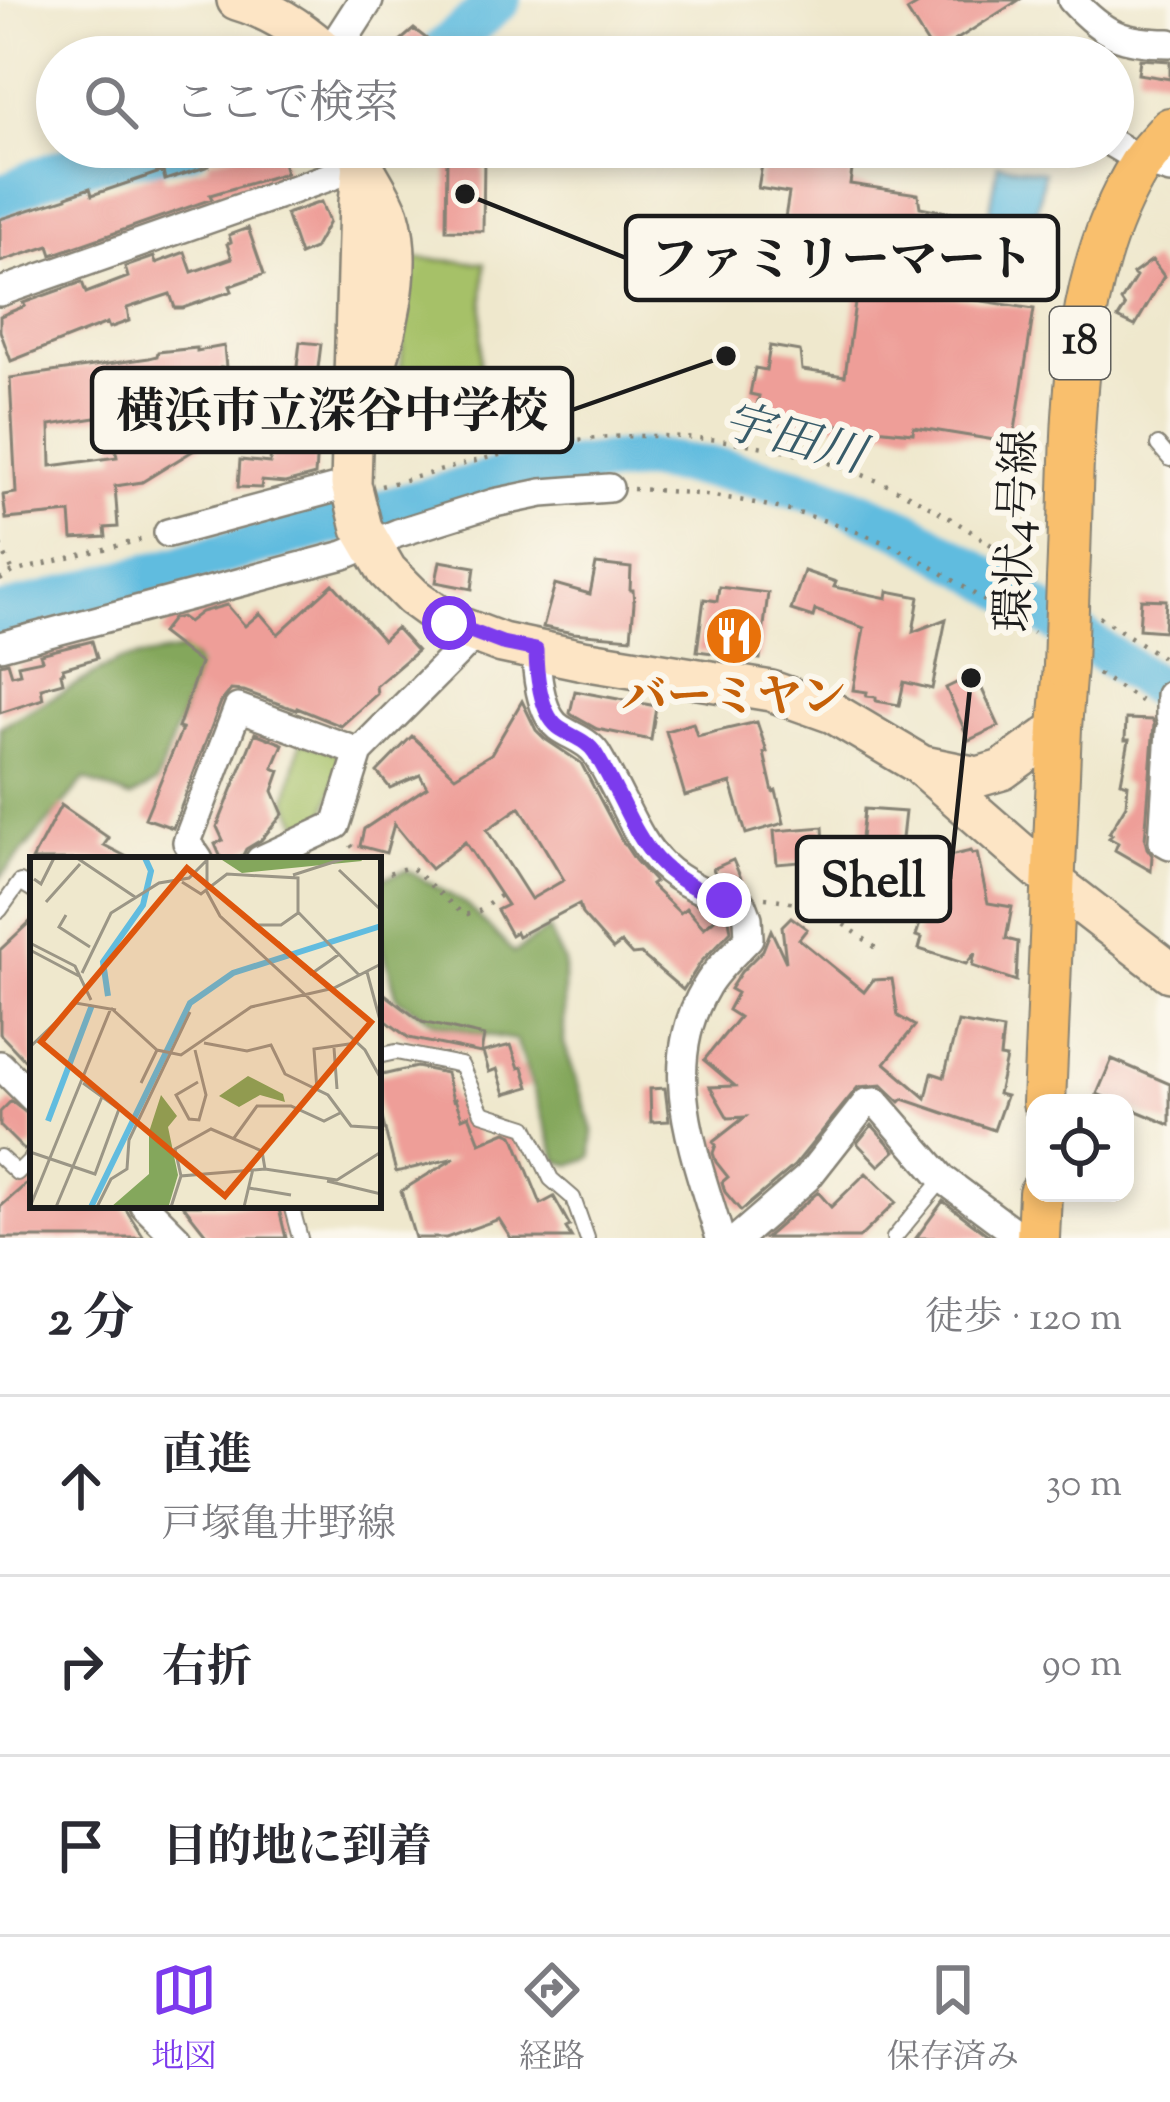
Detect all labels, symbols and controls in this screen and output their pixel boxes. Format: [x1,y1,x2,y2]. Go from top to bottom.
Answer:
search box [36,36,1134,168]
icon: search [78,69,144,135]
text: ここで検索 [174,74,399,139]
callout: ファミリーマート [626,216,1058,300]
text: ファミリーマート [650,229,1034,298]
road number: 18 [1050,307,1110,379]
callout: 横浜市立深谷中学校 [92,368,572,452]
text: 横浜市立深谷中学校 [116,381,548,450]
water label: 宇田川 [715,390,876,495]
street label: 環状4号線 [984,429,1056,633]
route start [422,596,476,650]
restaurant icon: バーミヤン [703,605,765,667]
place label: バーミヤン [622,668,846,733]
callout: Shell [797,837,950,921]
text: Shell [820,850,926,919]
inset map [30,857,381,1208]
route end [697,873,751,927]
map controls [1026,1094,1134,1202]
button: locate [1026,1094,1134,1202]
text: 2 分 [48,1285,134,1358]
text: 徒歩 · 120 m [925,1292,1122,1348]
text: 直進 [162,1426,252,1491]
icon: ahead [48,1453,114,1519]
text: 30 m [1045,1458,1122,1514]
text: 戸塚亀井野線 [162,1499,396,1555]
icon: right [48,1633,114,1699]
text: 右折 [162,1638,252,1703]
text: 90 m [1042,1638,1122,1694]
icon: arrive [48,1813,114,1879]
text: 目的地に到着 [162,1818,432,1883]
tab: 地図 [151,1957,217,2083]
tab: 経路 [519,1957,585,2083]
tab: 保存済み [887,1957,1019,2083]

